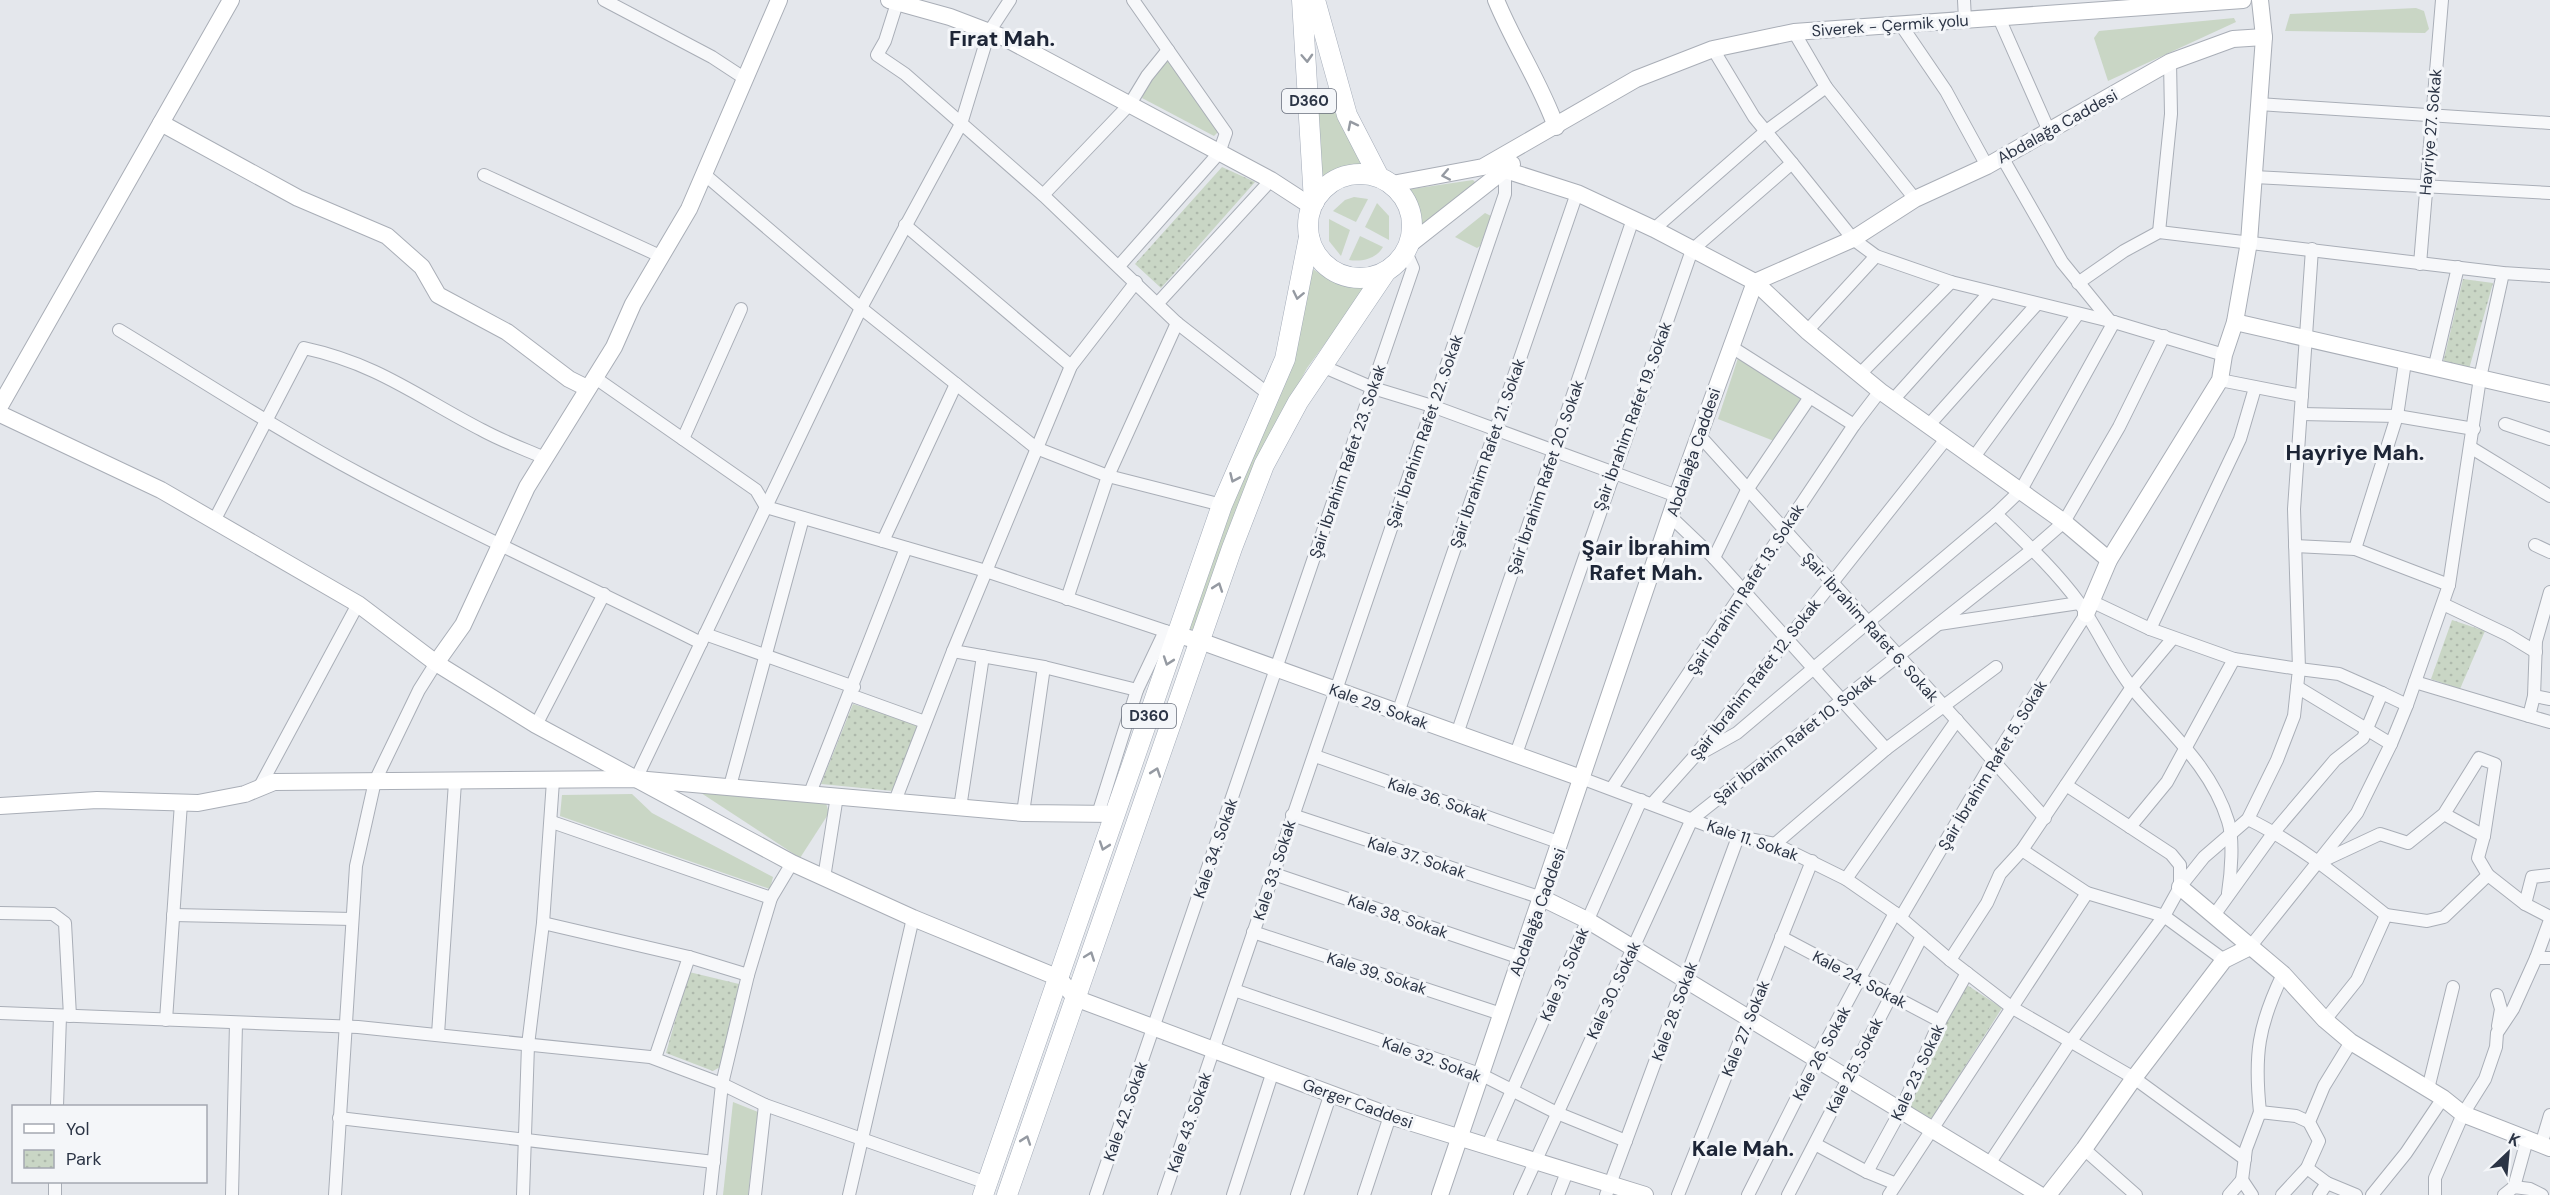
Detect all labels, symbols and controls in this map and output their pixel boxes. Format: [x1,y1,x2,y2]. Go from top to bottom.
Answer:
street label: Siverek - Çermik yolu [1811,10,1969,41]
district label: Fırat Mah. [949,24,1055,53]
one-way arrow [1300,54,1313,63]
street label: Hayriye 27. Sokak [2415,68,2446,196]
street label: Abdalağa Caddesi [1993,85,2121,168]
road number: D360 [1282,89,1336,113]
one-way arrow [1348,121,1359,131]
one-way arrow [1441,168,1451,181]
one-way arrow [1292,289,1305,299]
street label: Şair İbrahim Rafet 19. Sokak [1588,319,1677,514]
street label: Şair İbrahim Rafet 22. Sokak [1381,331,1468,531]
street label: Şair İbrahim Rafet 21. Sokak [1445,355,1530,551]
street label: Şair İbrahim Rafet 23. Sokak [1304,361,1391,561]
street label: Şair İbrahim Rafet 20. Sokak [1502,377,1589,577]
street label: Abdalağa Caddesi [1662,385,1725,519]
district label: Hayriye Mah. [2286,438,2424,467]
one-way arrow [1229,471,1241,482]
street label: Şair İbrahim Rafet 13. Sokak [1682,500,1809,679]
district label: Şair İbrahim Rafet Mah. [1582,533,1711,587]
street label: Şair İbrahim Rafet 6. Sokak [1798,548,1944,707]
one-way arrow [1211,582,1224,593]
street label: Şair İbrahim Rafet 12. Sokak [1686,594,1825,764]
one-way arrow [1163,655,1175,666]
street label: Şair İbrahim Rafet 10. Sokak [1709,668,1880,808]
street label: Şair İbrahim Rafet 5. Sokak [1933,676,2052,854]
street label: Kale 29. Sokak [1326,679,1431,734]
road number: D360 [1122,704,1176,728]
one-way arrow [1149,767,1162,778]
street label: Kale 36. Sokak [1385,773,1491,826]
street label: Kale 34. Sokak [1188,795,1242,901]
street label: Kale 11. Sokak [1704,815,1801,866]
street label: Kale 33. Sokak [1248,817,1301,923]
street label: Kale 37. Sokak [1365,832,1469,883]
one-way arrow [1099,840,1112,851]
street label: Abdalağa Caddesi [1505,845,1570,979]
street label: Kale 38. Sokak [1345,889,1451,943]
street label: Kale 31. Sokak [1535,924,1594,1024]
street label: Kale 30. Sokak [1582,938,1645,1042]
street label: Kale 24. Sokak [1809,946,1911,1013]
street label: Kale 39. Sokak [1324,947,1430,1000]
one-way arrow [1083,951,1096,961]
street label: Kale 28. Sokak [1647,959,1702,1064]
street label: Kale 27. Sokak [1717,977,1774,1079]
street label: Kale 26. Sokak [1788,1002,1855,1104]
street label: Kale 25. Sokak [1821,1014,1888,1117]
street label: Kale 23. Sokak [1886,1021,1949,1124]
street label: Kale 32. Sokak [1379,1032,1484,1087]
street label: Kale 42. Sokak [1099,1058,1152,1164]
street label: Kale 43. Sokak [1162,1069,1216,1175]
street label: Gerger Caddesi [1300,1074,1416,1133]
legend [12,1105,207,1183]
text: Yol [66,1117,90,1141]
north arrow [2478,1123,2538,1183]
text: K [2505,1128,2524,1152]
district label: Kale Mah. [1692,1134,1794,1163]
one-way arrow [1019,1135,1032,1146]
text: Park [66,1147,102,1171]

